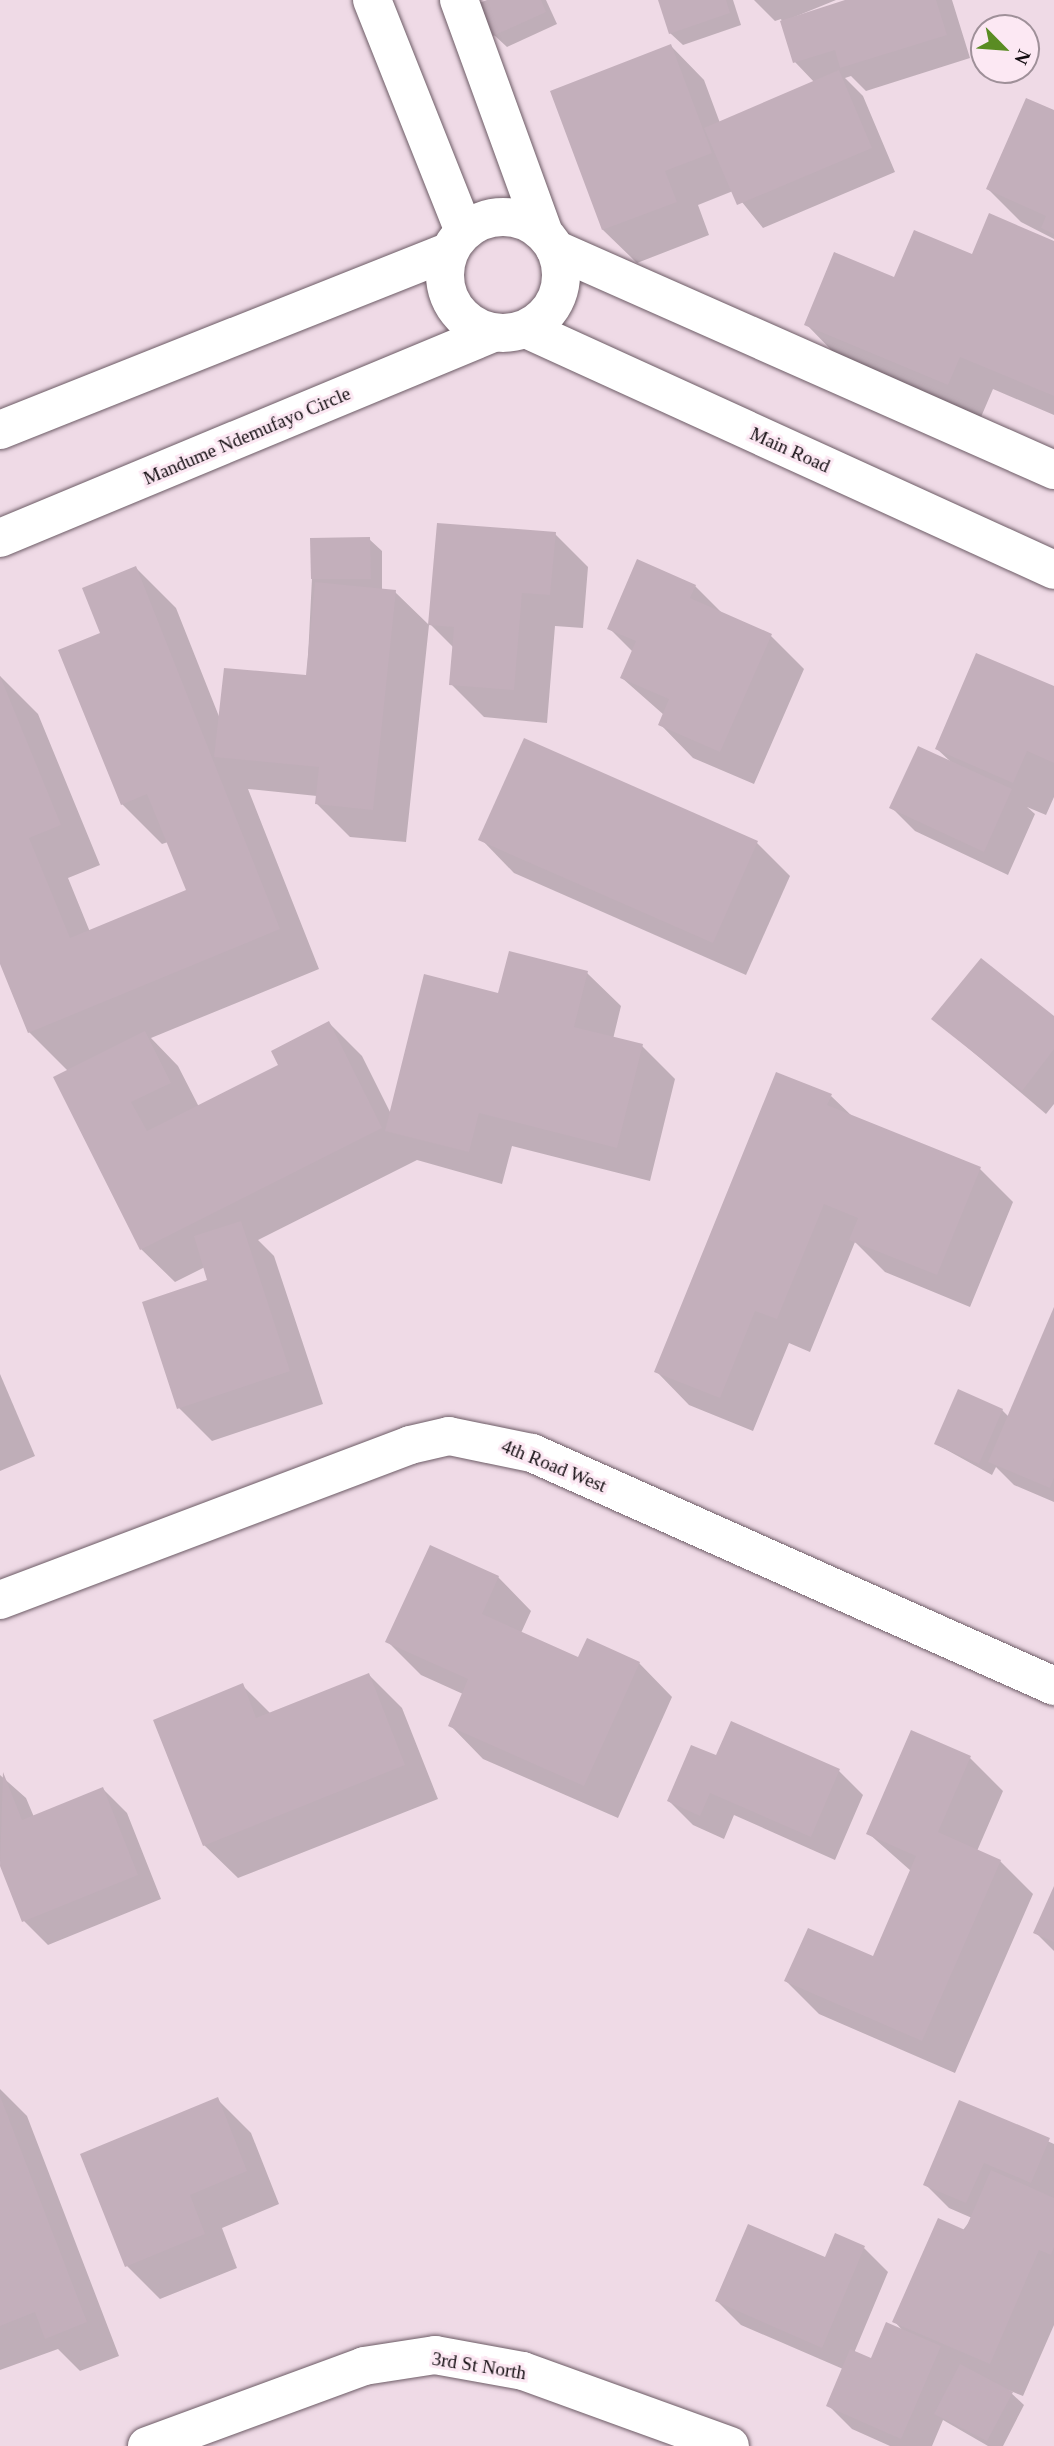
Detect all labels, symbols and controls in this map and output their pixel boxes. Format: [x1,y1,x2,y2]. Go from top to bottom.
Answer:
north arrow [970,14,1040,84]
text: N [1010,47,1035,68]
street label: Mandume Ndemufayo Circle [140,382,354,490]
street label: Main Road [747,422,833,478]
street label: 4th Road West [498,1435,610,1497]
street label: 3rd St North [430,2347,528,2385]

